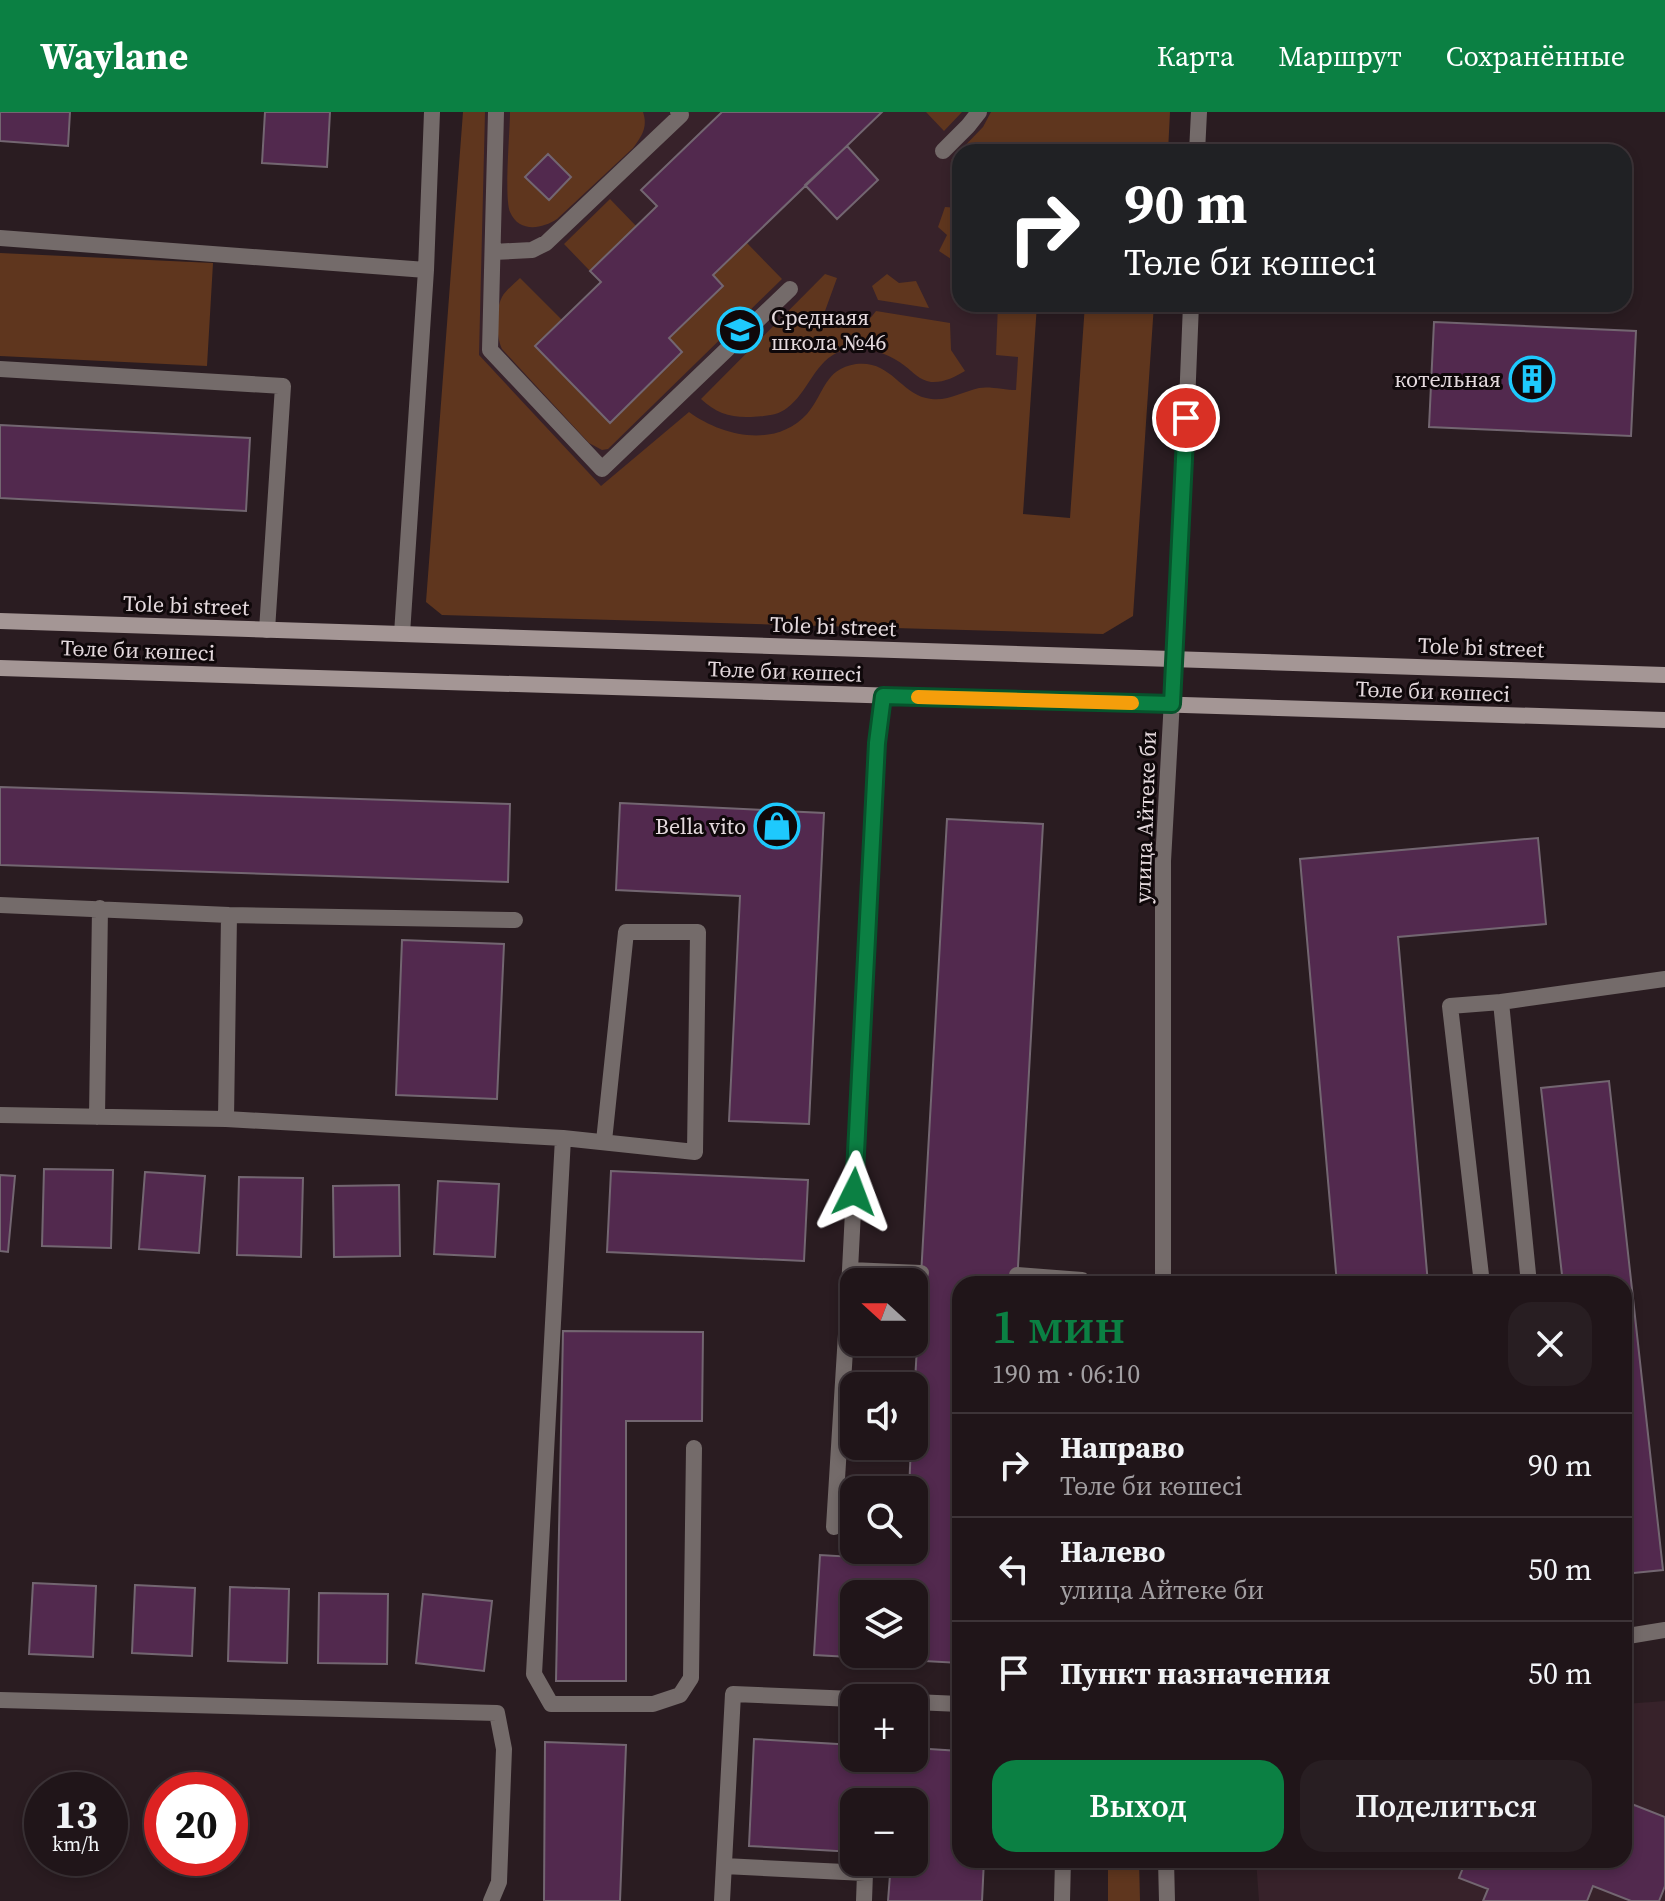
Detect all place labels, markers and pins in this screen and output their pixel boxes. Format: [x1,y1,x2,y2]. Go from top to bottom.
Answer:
place label: Среднаяя школа №46 [771,302,886,357]
school or university icon: Среднаяя школа №46 [716,306,764,354]
building icon: котельная [1508,355,1556,403]
place label: котельная [1394,364,1501,394]
pin [1152,384,1220,452]
shop icon: Bella vito [753,802,801,850]
place label: Bella vito [655,811,746,841]

